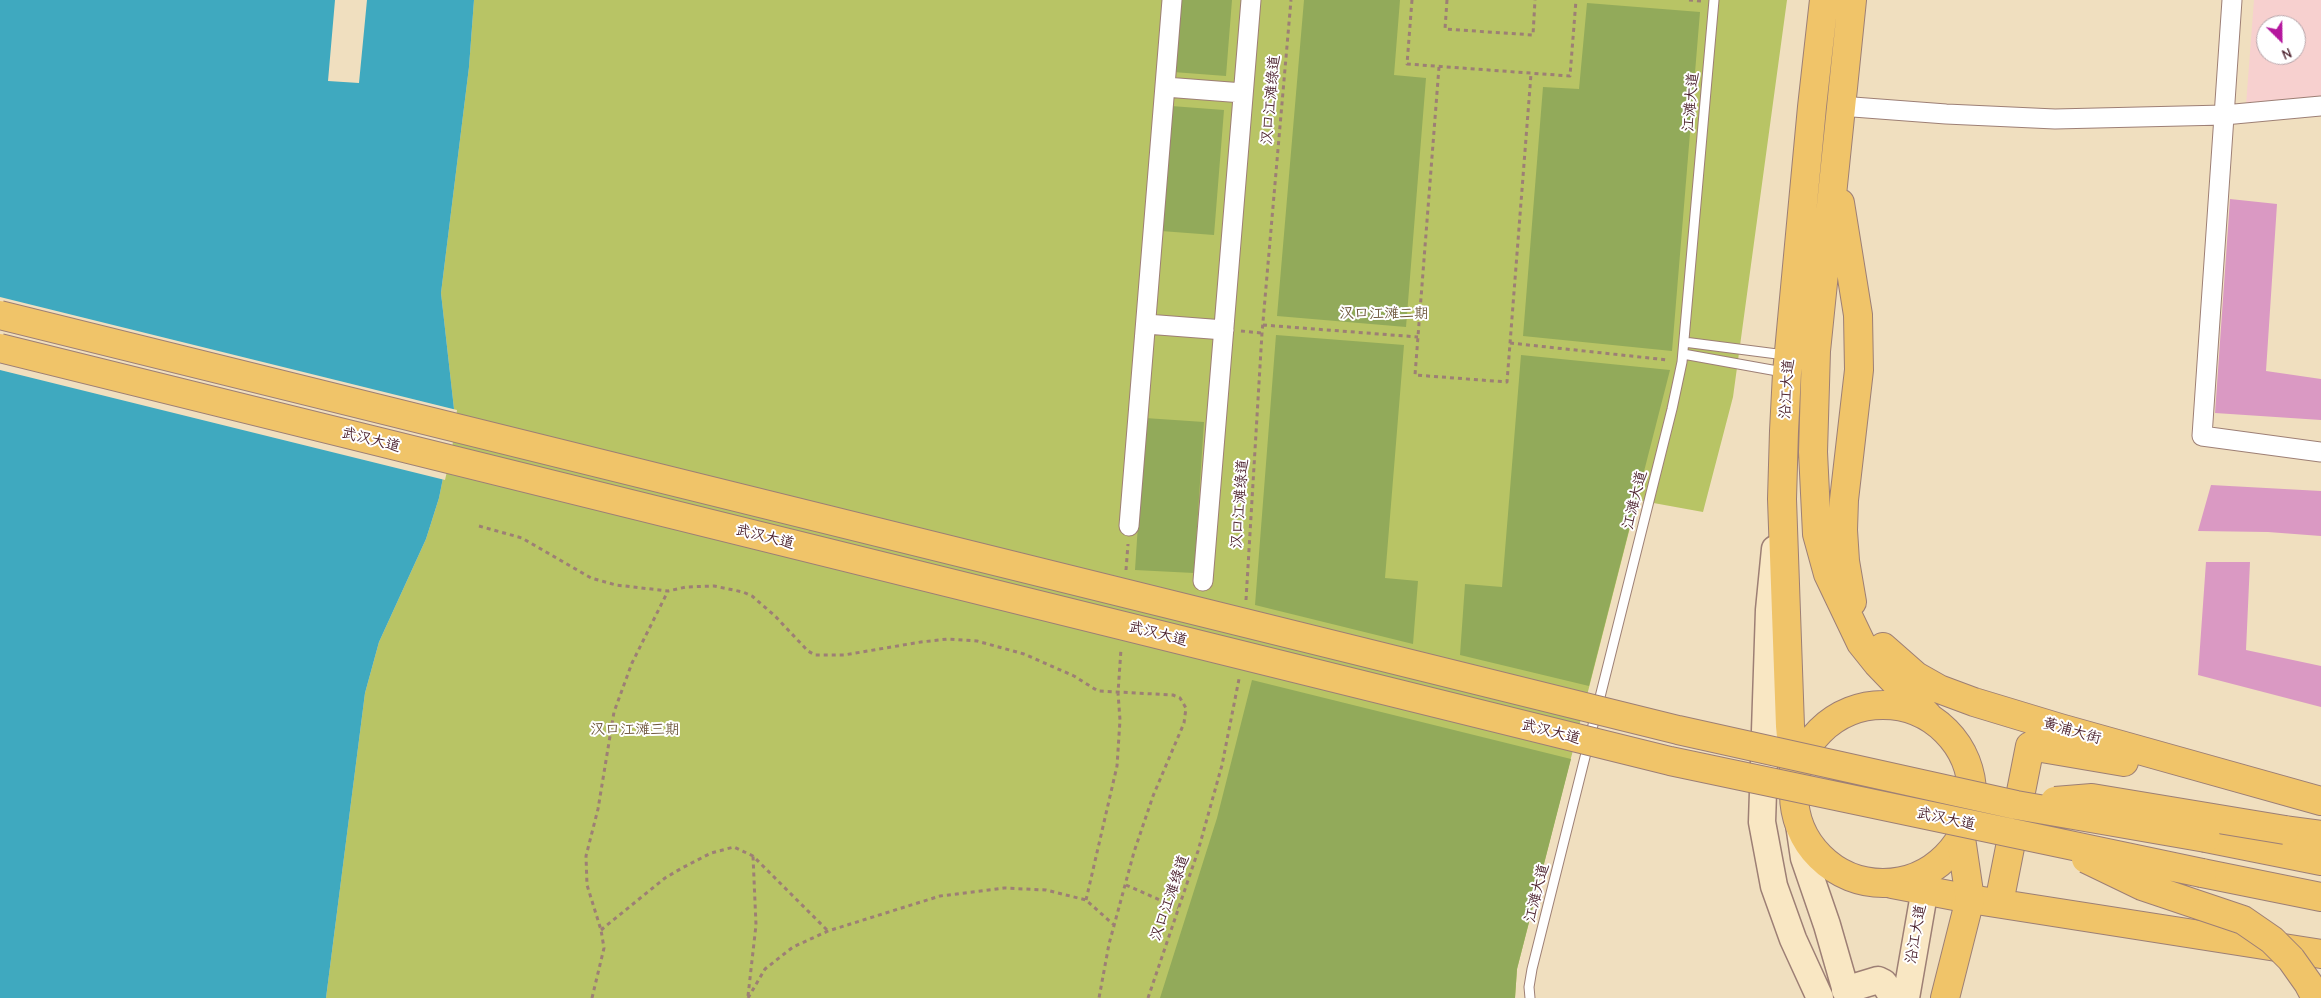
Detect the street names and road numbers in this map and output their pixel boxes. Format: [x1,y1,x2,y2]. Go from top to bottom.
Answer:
street label: 汉口江滩绿道 [1258,54,1284,146]
street label: 江滩大道 [1679,71,1703,133]
street label: 沿江大道 [1776,358,1798,420]
street label: 武汉大道 [340,424,402,456]
street label: 汉口江滩绿道 [1228,458,1252,550]
street label: 江滩大道 [1619,469,1651,531]
street label: 武汉大道 [734,521,796,553]
street label: 武汉大道 [1127,618,1189,650]
street label: 黄浦大街 [2041,714,2103,748]
street label: 武汉大道 [1520,716,1582,748]
street label: 武汉大道 [1915,804,1977,834]
street label: 汉口江滩绿道 [1147,853,1193,943]
street label: 江滩大道 [1521,862,1553,924]
street label: 沿江大道 [1902,903,1930,965]

